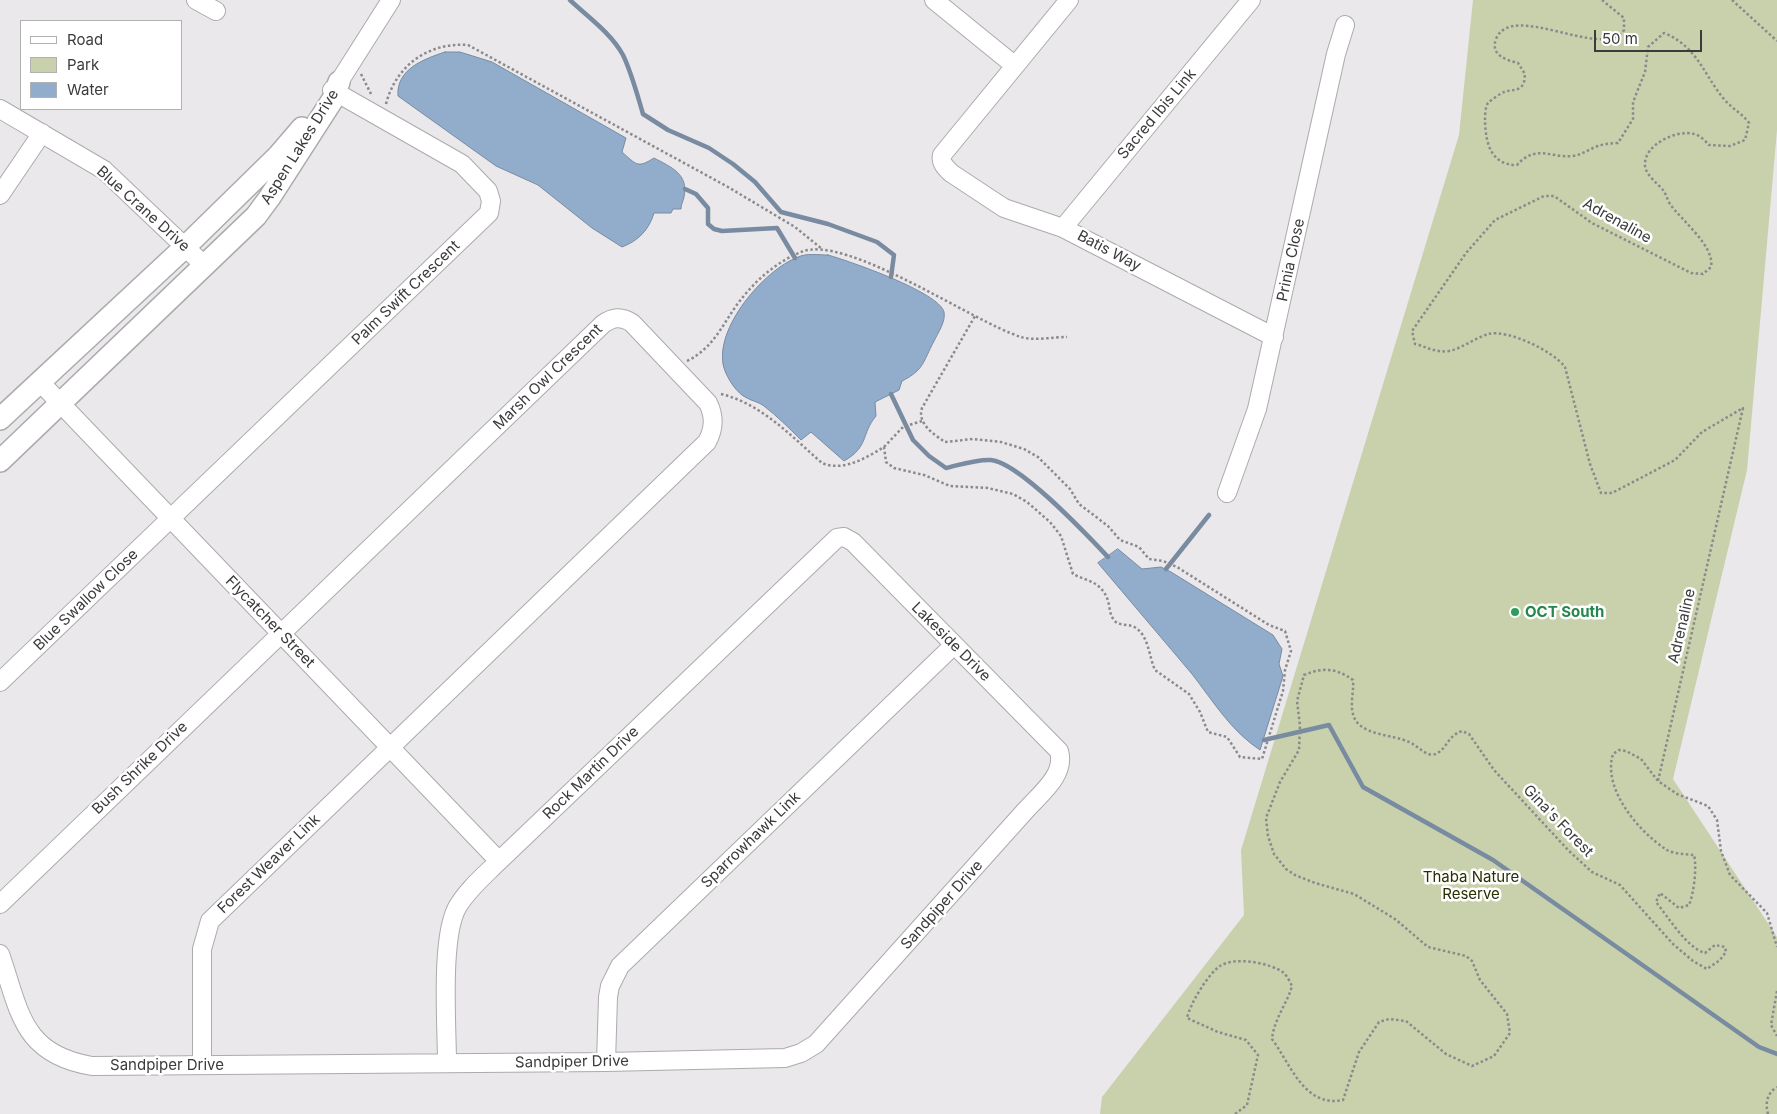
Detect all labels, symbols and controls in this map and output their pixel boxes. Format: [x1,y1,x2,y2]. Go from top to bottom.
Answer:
legend [20,20,182,110]
scale bar [1597,20,1704,52]
text: 50 m [1602,29,1638,48]
text: Road [67,30,103,49]
text: Park [67,55,99,74]
street label: Sacred Ibis Link [1114,65,1200,163]
text: Water [67,80,109,99]
street label: Aspen Lakes Drive [257,86,343,208]
street label: Blue Crane Drive [93,162,193,256]
street label: Adrenaline [1579,195,1655,247]
street label: Prinia Close [1273,217,1309,303]
street label: Batis Way [1074,227,1144,275]
street label: Palm Swift Crescent [348,237,464,349]
street label: Marsh Owl Crescent [490,320,606,434]
street label: Blue Swallow Close [30,545,142,655]
street label: Flycatcher Street [222,572,318,672]
street label: Adrenaline [1665,587,1699,665]
street label: Lakeside Drive [908,599,994,685]
place label: OCT South [1525,603,1604,621]
marker: OCT South [1509,606,1521,618]
street label: Bush Shrike Drive [89,718,191,818]
street label: Rock Martin Drive [539,723,643,823]
street label: Gina's Forest [1519,781,1597,861]
street label: Sparrowhawk Link [698,788,804,892]
street label: Forest Weaver Link [214,810,324,918]
street label: Sandpiper Drive [897,857,987,953]
park label: Thaba Nature Reserve [1423,868,1519,903]
street label: Sandpiper Drive [515,1052,629,1072]
street label: Sandpiper Drive [110,1056,224,1074]

